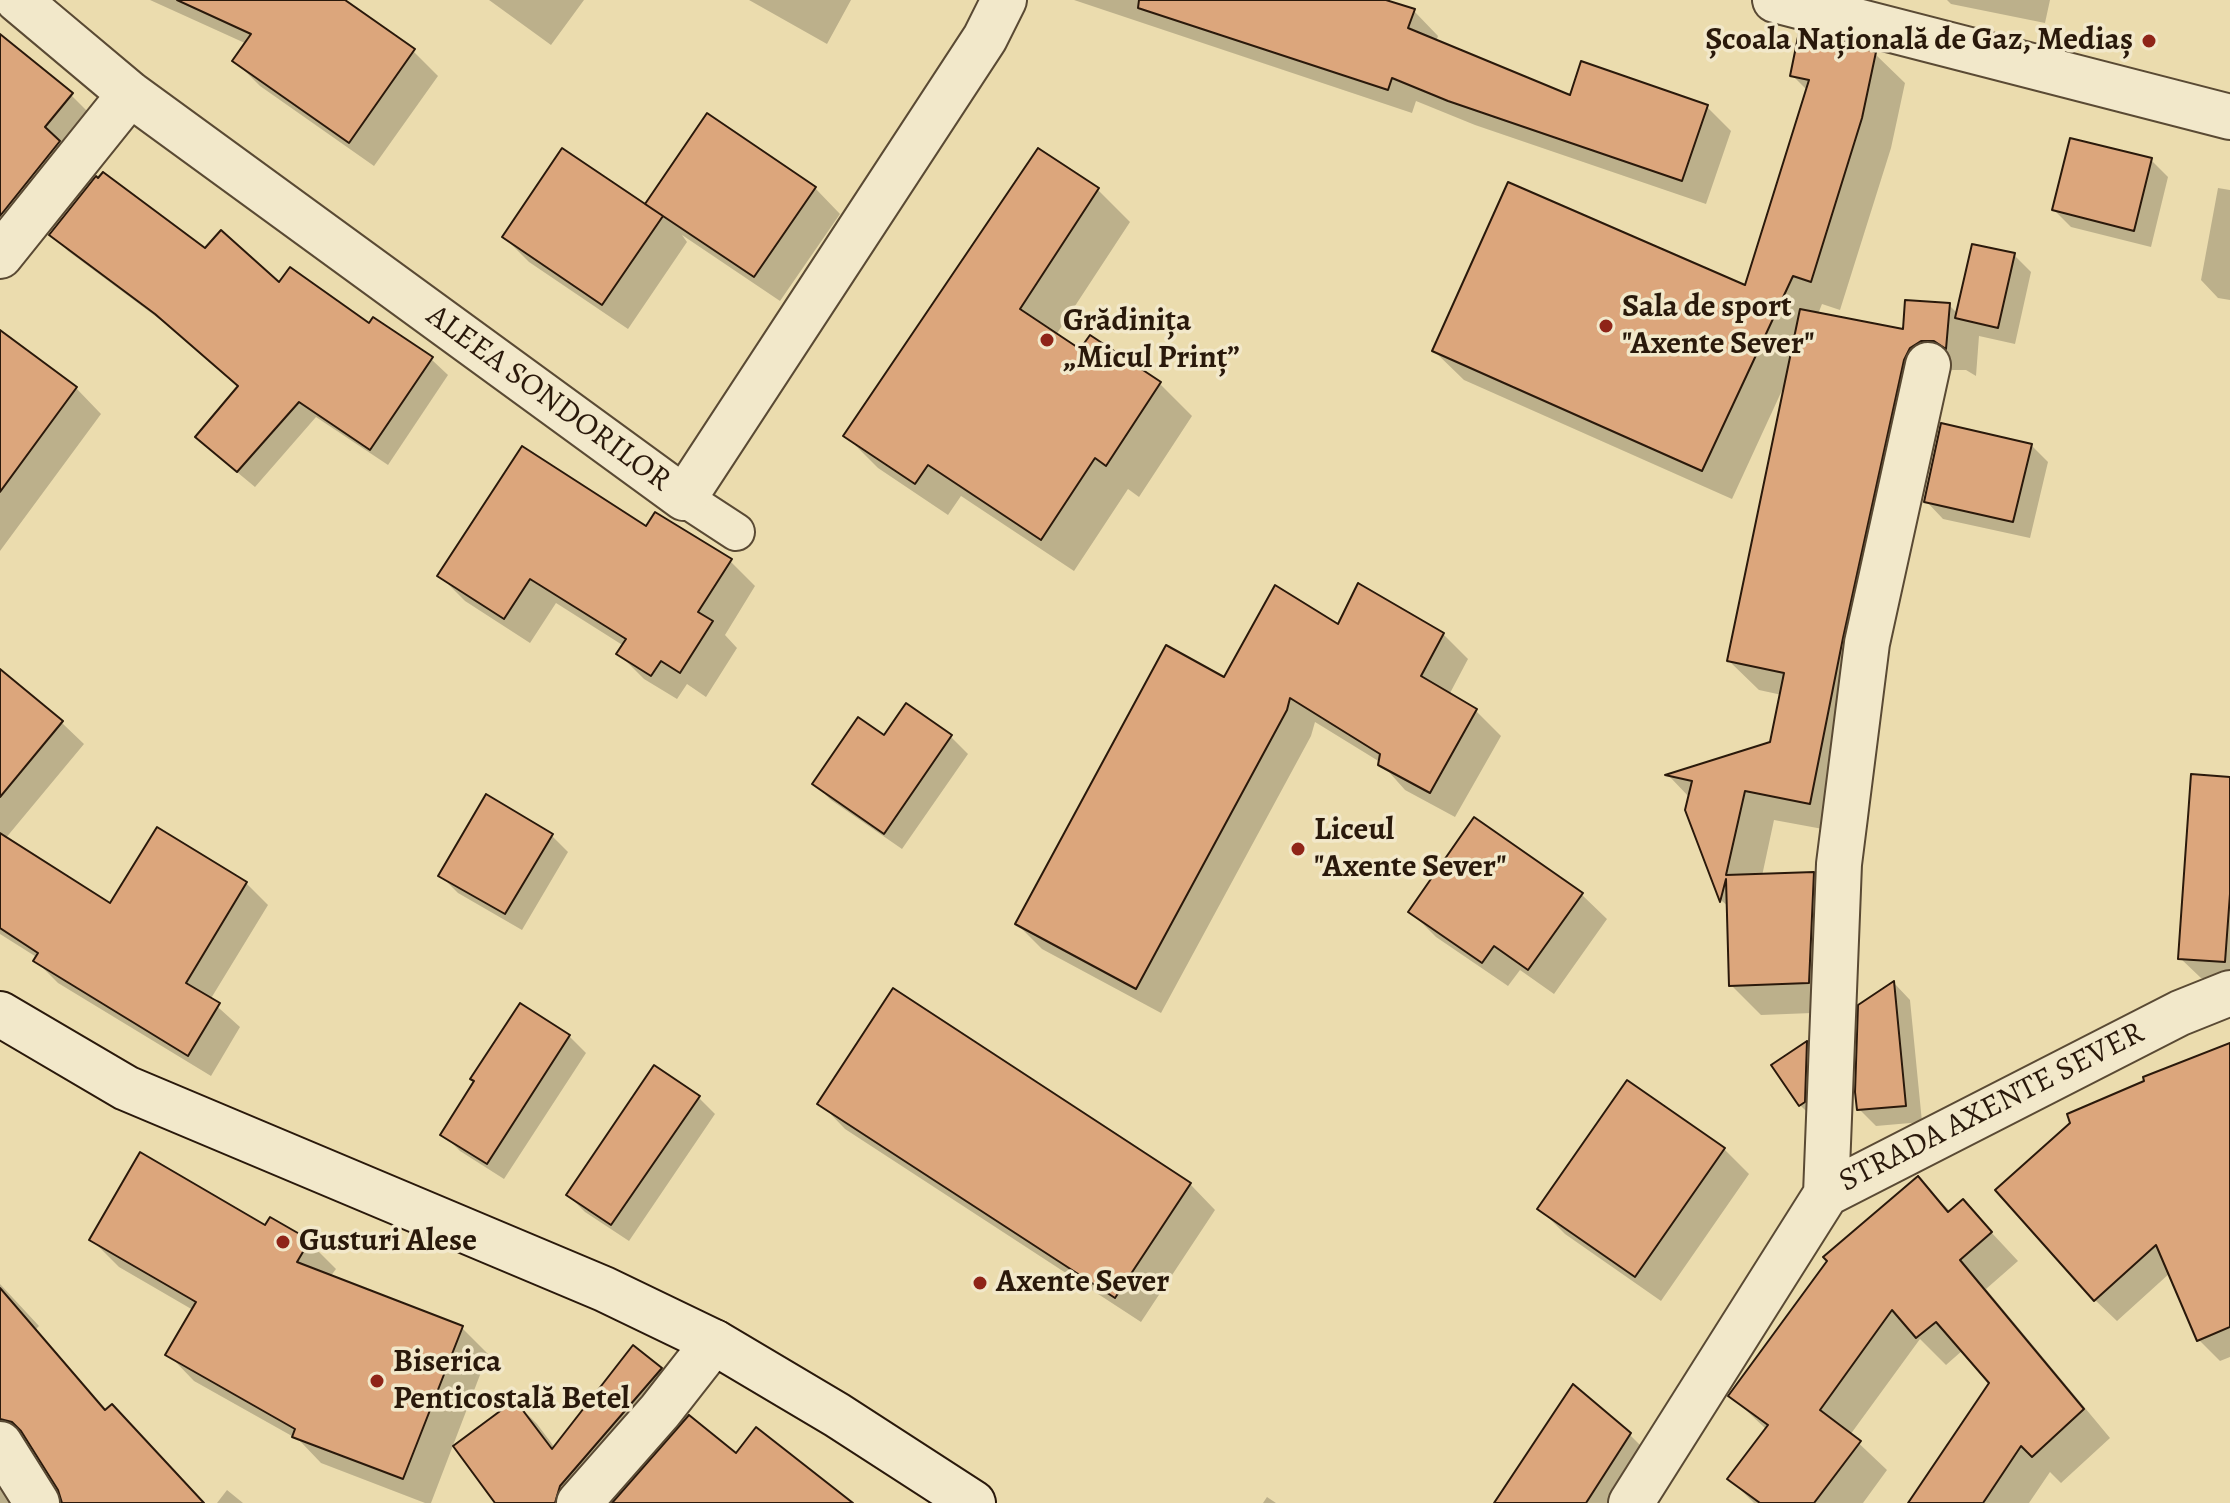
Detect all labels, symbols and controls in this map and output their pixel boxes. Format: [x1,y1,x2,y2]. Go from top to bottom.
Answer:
place label: Școala Națională de Gaz, Mediaș [1705,22,2133,60]
marker: Școala Națională de Gaz, Mediaș [2140,32,2158,50]
place label: Sala de sport "Axente Sever" [1622,289,1814,364]
street label: ALEEA SONDORILOR [418,297,678,501]
place label: Grădinița „Micul Prinț” [1063,303,1240,378]
marker: Sala de sport "Axente Sever" [1597,317,1615,335]
marker: Grădinița „Micul Prinț” [1038,331,1056,349]
place label: Liceul "Axente Sever" [1314,812,1506,887]
marker: Liceul "Axente Sever" [1289,840,1307,858]
street label: STRADA AXENTE SEVER [1833,1014,2151,1202]
place label: Gusturi Alese [299,1223,477,1261]
marker: Gusturi Alese [274,1233,292,1251]
place label: Axente Sever [996,1264,1169,1302]
marker: Axente Sever [971,1274,989,1292]
place label: Biserica Penticostală Betel [393,1344,630,1419]
marker: Biserica Penticostală Betel [368,1372,386,1390]

